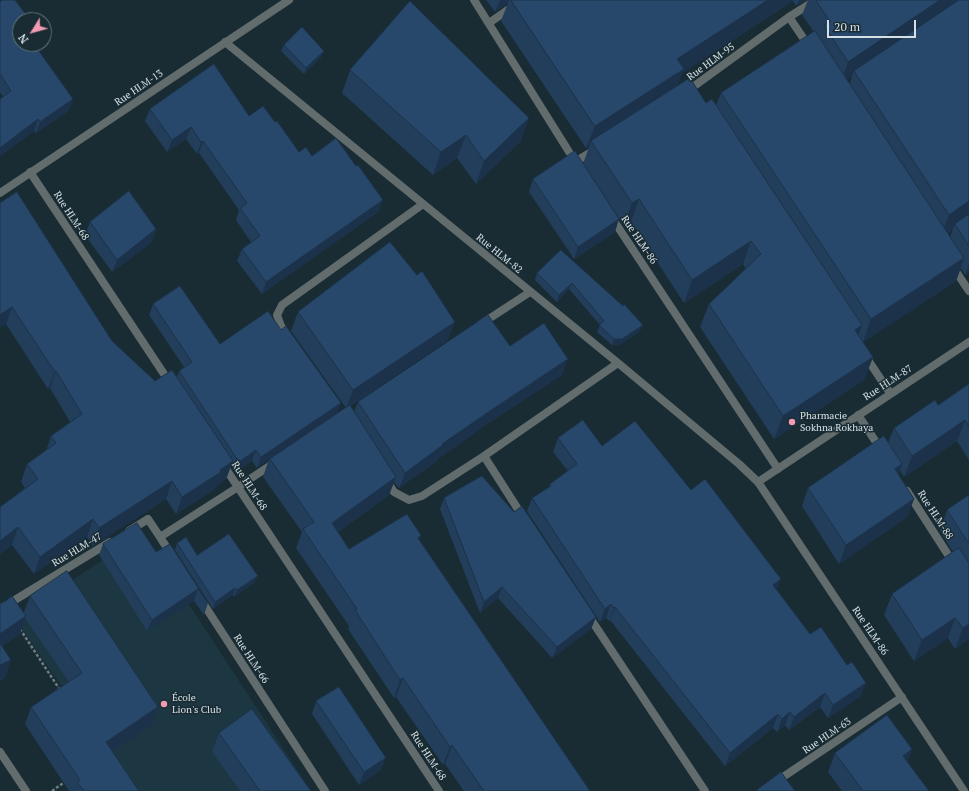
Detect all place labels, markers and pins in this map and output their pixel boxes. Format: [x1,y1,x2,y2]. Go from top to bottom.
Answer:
place label: Pharmacie Sokhna Rokhaya [800,410,873,434]
marker: Pharmacie Sokhna Rokhaya [787,417,797,427]
place label: École Lion's Club [172,692,221,716]
marker: École Lion's Club [159,699,169,709]

